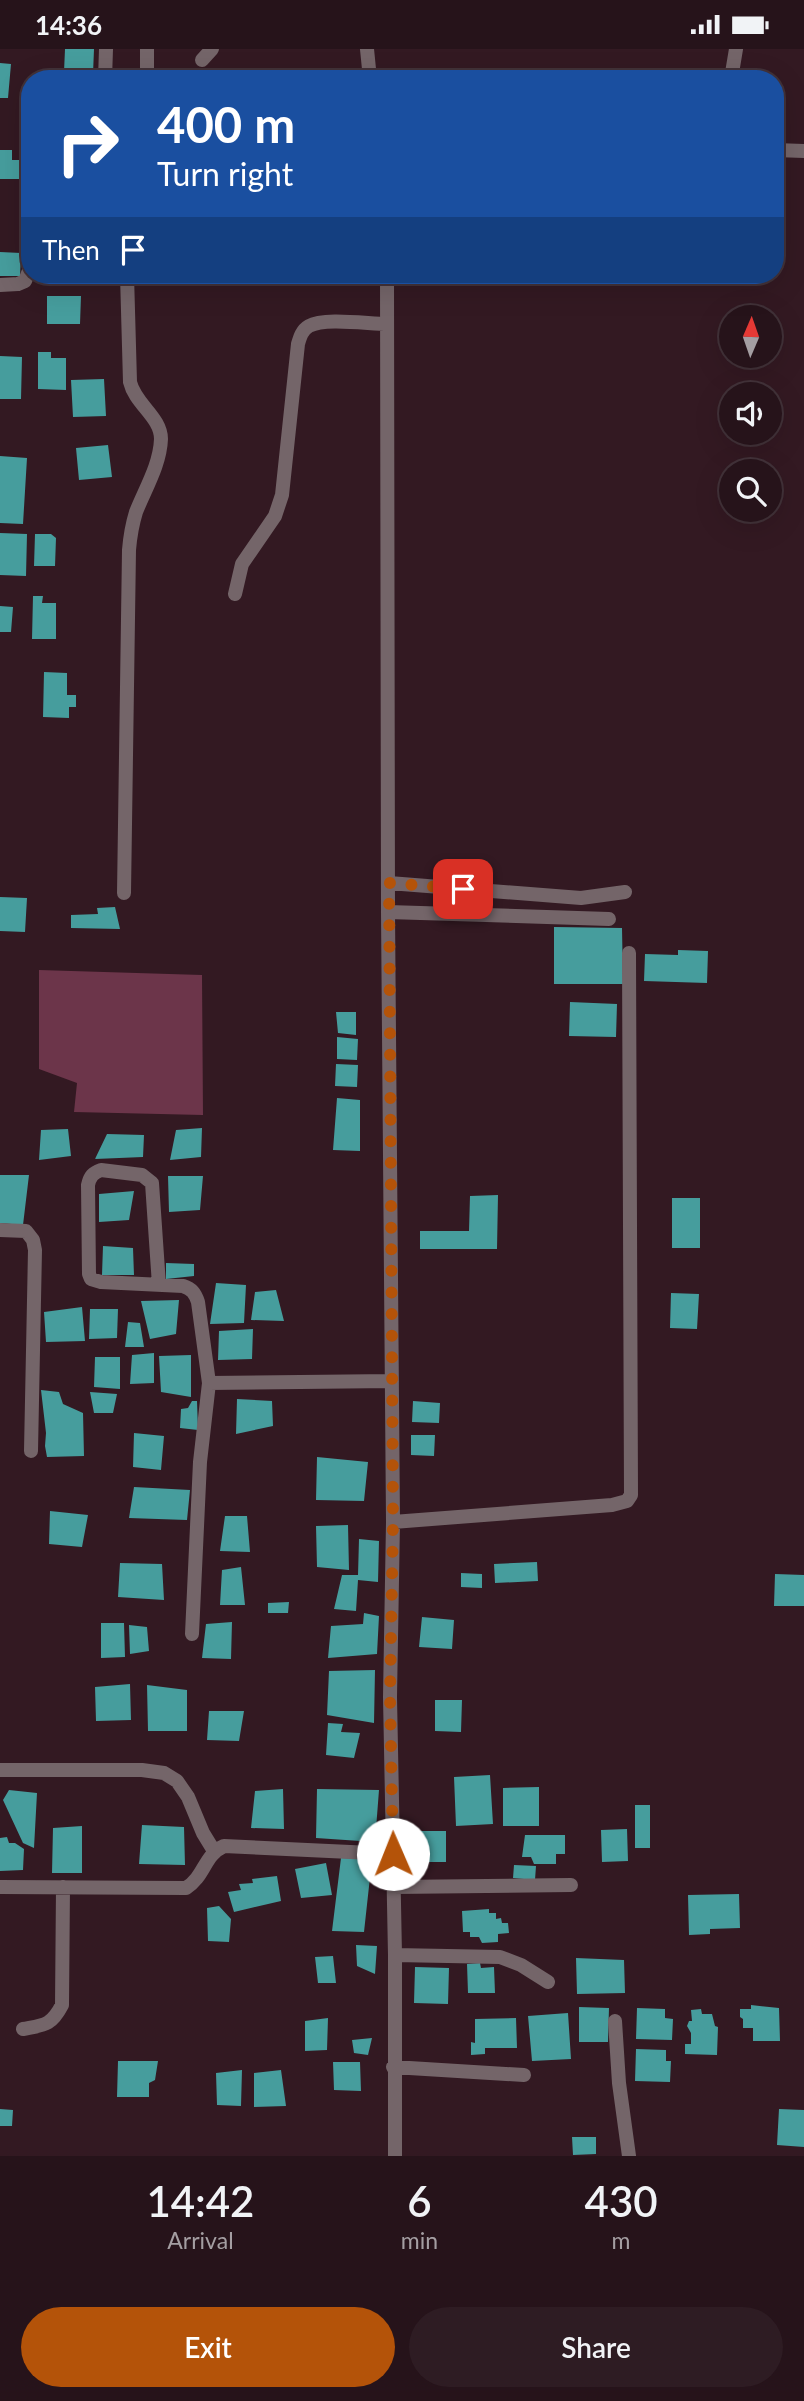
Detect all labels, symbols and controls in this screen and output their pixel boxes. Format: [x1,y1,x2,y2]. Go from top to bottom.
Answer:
text: 14:36 [35,9,102,41]
text: 400 m [157,95,295,153]
icon: right [42,98,133,189]
text: Turn right [157,154,293,193]
icon: arrive [114,231,152,269]
text: Then [42,234,100,266]
north arrow [719,305,782,367]
map controls [719,305,782,522]
button: sound [719,382,782,445]
button: search [719,459,782,522]
pin [433,859,493,919]
icon: arrive [444,870,482,908]
position arrow [356,1817,430,1891]
text: 14:42 [146,2176,254,2226]
text: 6 [407,2176,432,2226]
text: 430 [585,2176,658,2226]
text: Arrival [167,2226,234,2254]
text: min [401,2226,438,2254]
text: m [612,2226,631,2254]
button: Exit [21,2307,395,2387]
button: Share [409,2307,783,2387]

